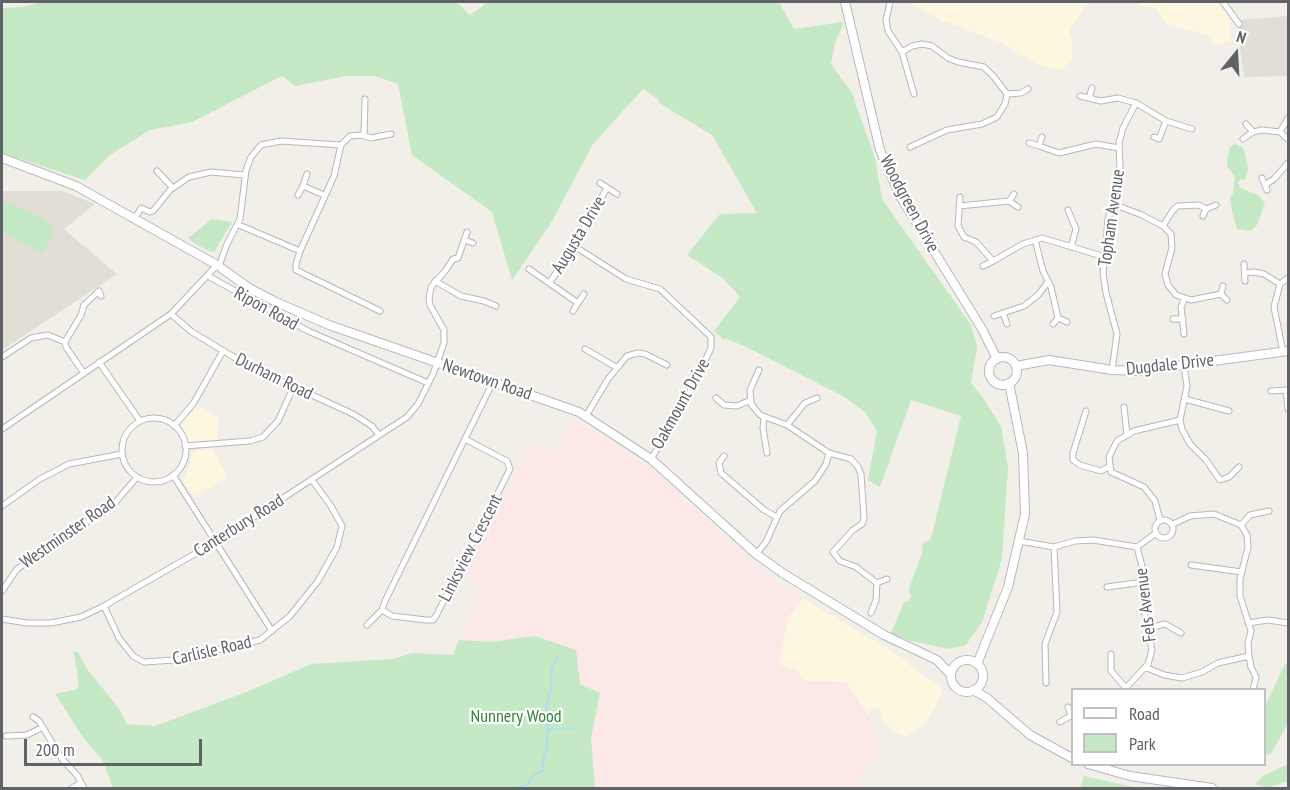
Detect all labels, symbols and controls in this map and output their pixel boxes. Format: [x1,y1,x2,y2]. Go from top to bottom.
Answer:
north arrow [1206,24,1266,84]
text: N [1234,26,1249,48]
street label: Woodgreen Drive [874,152,944,256]
street label: Topham Avenue [1094,168,1130,268]
street label: Augusta Drive [547,192,611,278]
street label: Ripon Road [230,282,302,336]
street label: Durham Road [232,349,316,405]
street label: Dugdale Drive [1125,350,1215,380]
street label: Newtown Road [439,355,535,405]
street label: Oakmount Drive [647,355,715,453]
street label: Canterbury Road [190,490,288,562]
street label: Linksview Crescent [435,491,507,605]
street label: Westminster Road [16,492,120,574]
street label: Fels Avenue [1131,567,1161,643]
street label: Carlisle Road [170,631,254,671]
legend [1071,688,1266,766]
text: Road [1129,702,1160,725]
park label: Nunnery Wood [470,706,562,728]
scale bar [27,727,206,765]
text: Park [1129,732,1156,755]
text: 200 m [35,738,75,761]

